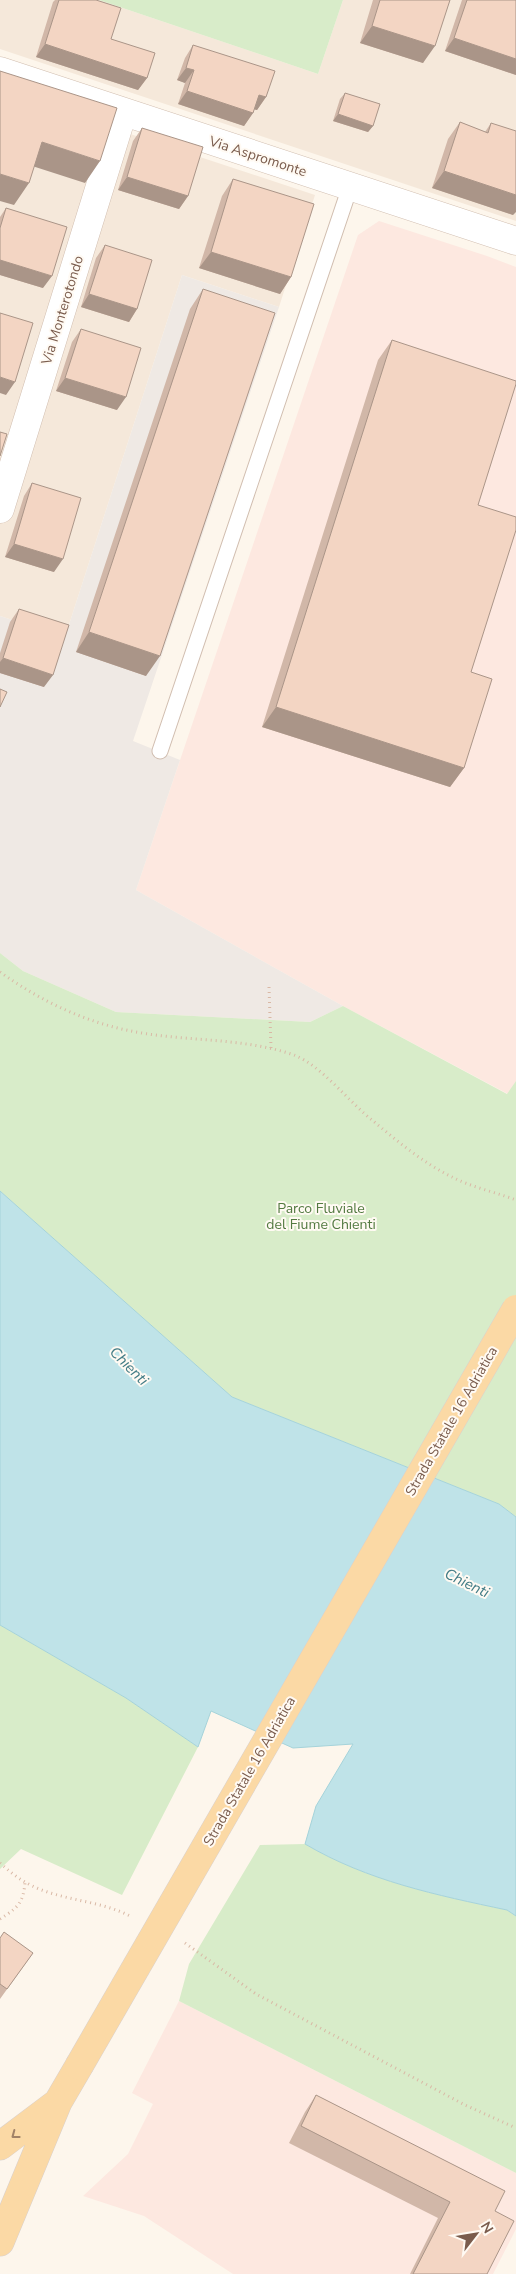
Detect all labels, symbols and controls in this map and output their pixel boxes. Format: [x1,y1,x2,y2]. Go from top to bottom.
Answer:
street label: Via Aspromonte [206,131,309,181]
street label: Via Monterotondo [37,253,88,368]
park label: Parco Fluviale del Fiume Chienti [266,1199,376,1234]
water label: Chienti [105,1342,153,1390]
street label: Strada Statale 16 Adriatica [401,1343,502,1500]
water label: Chienti [441,1564,493,1603]
street label: Strada Statale 16 Adriatica [199,1693,300,1850]
one-way arrow [12,2129,21,2137]
north arrow [451,2209,501,2259]
text: N [476,2218,498,2237]

